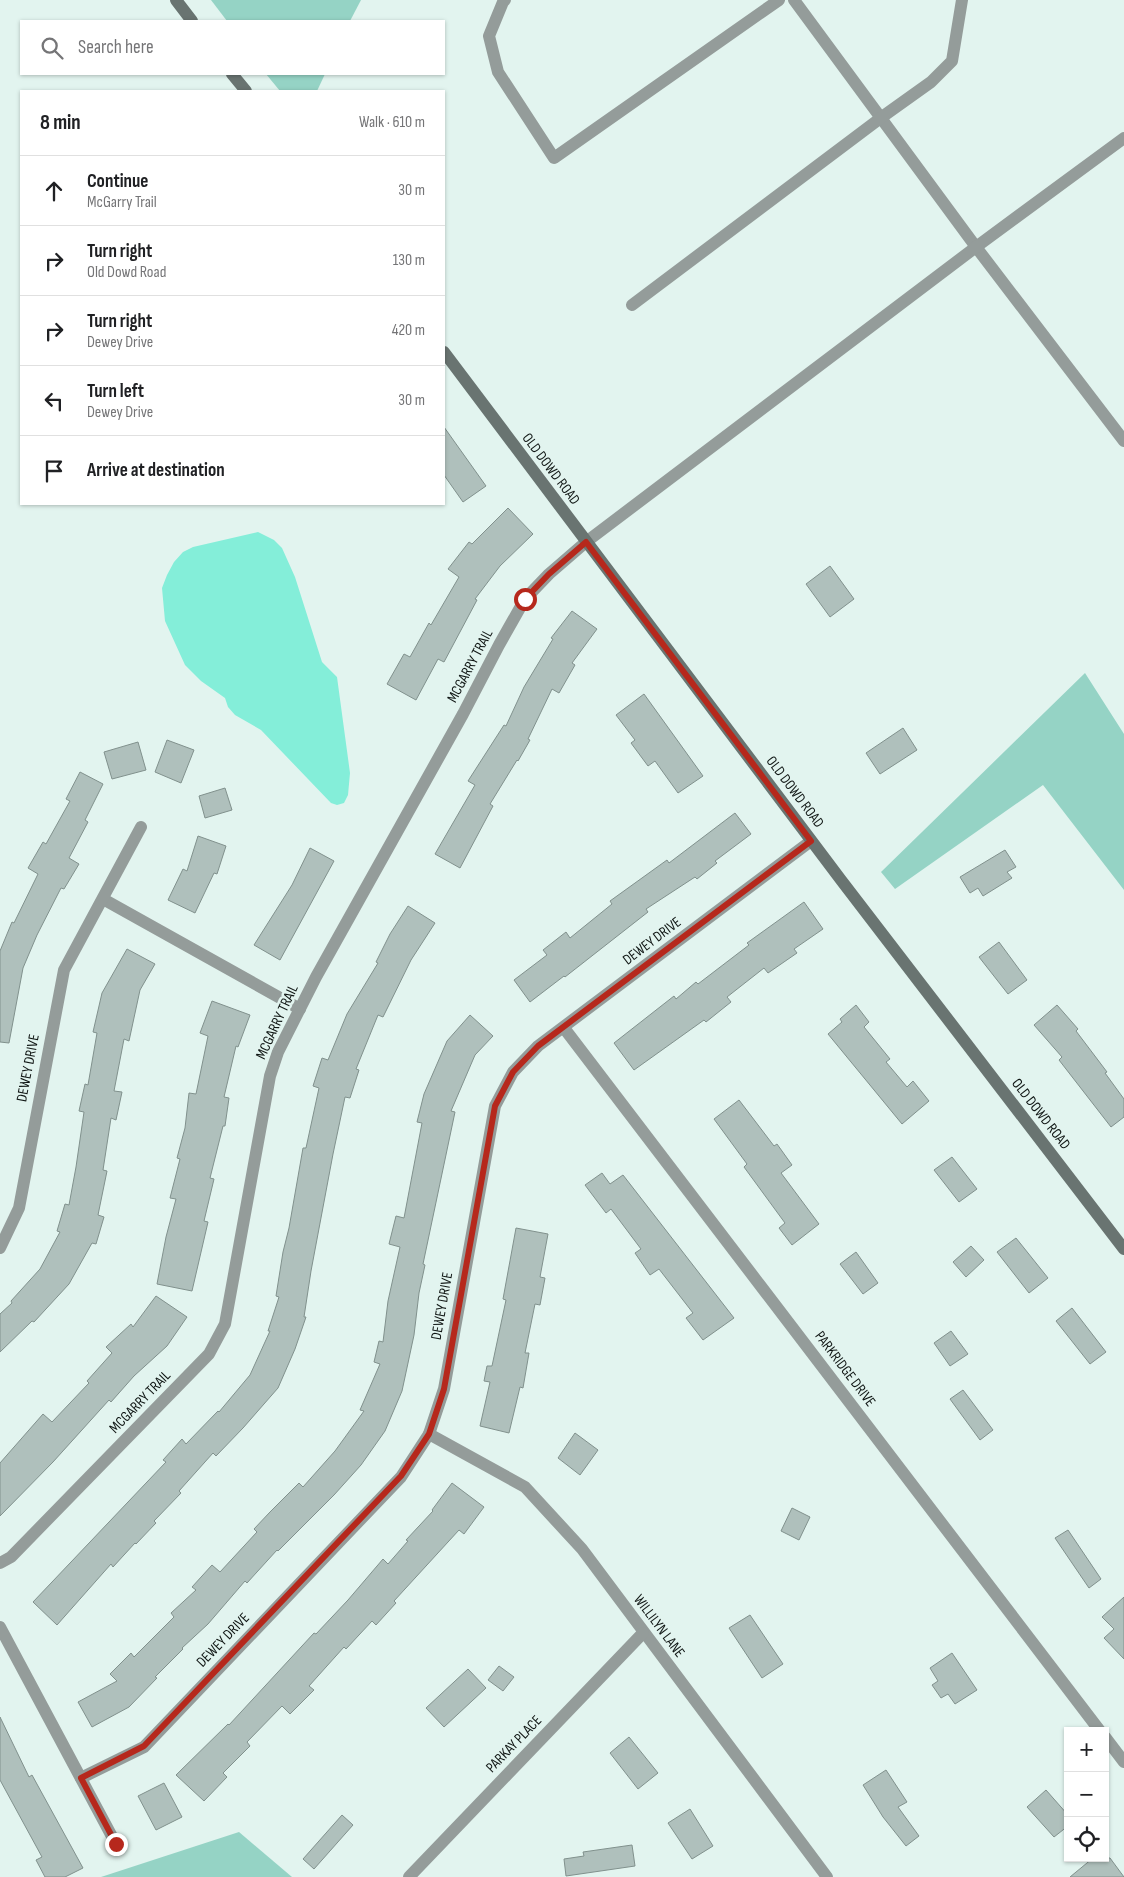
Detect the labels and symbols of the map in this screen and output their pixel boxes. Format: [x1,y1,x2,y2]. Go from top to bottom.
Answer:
street label: OLD DOWD ROAD [518,429,584,509]
route start [514,588,537,611]
street label: MCGARRY TRAIL [443,626,497,706]
street label: OLD DOWD ROAD [762,752,828,832]
street label: DEWEY DRIVE [619,913,685,969]
street label: MCGARRY TRAIL [251,981,303,1062]
street label: DEWEY DRIVE [12,1033,44,1103]
street label: OLD DOWD ROAD [1007,1075,1075,1153]
street label: DEWEY DRIVE [427,1271,457,1341]
street label: PARKRIDGE DRIVE [810,1327,880,1411]
street label: MCGARRY TRAIL [105,1366,175,1437]
street label: WILLILYN LANE [629,1591,689,1661]
street label: DEWEY DRIVE [192,1609,254,1671]
street label: PARKAY PLACE [482,1711,546,1777]
route end [105,1833,128,1856]

